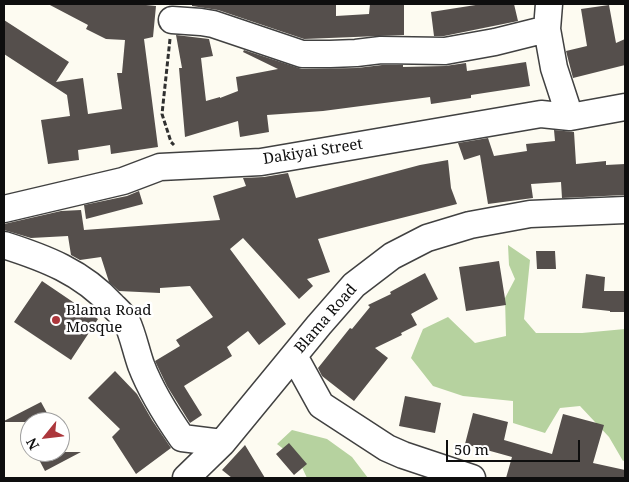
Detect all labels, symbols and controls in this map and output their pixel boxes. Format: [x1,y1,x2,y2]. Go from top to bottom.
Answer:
street label: Dakiyai Street [262,135,364,169]
street label: Blama Road [291,281,361,357]
place label: Blama Road Mosque [66,302,152,337]
marker: Blama Road Mosque [50,314,62,326]
north arrow [20,412,70,462]
scale bar [449,430,583,462]
text: N [21,435,43,453]
text: 50 m [454,439,489,459]

